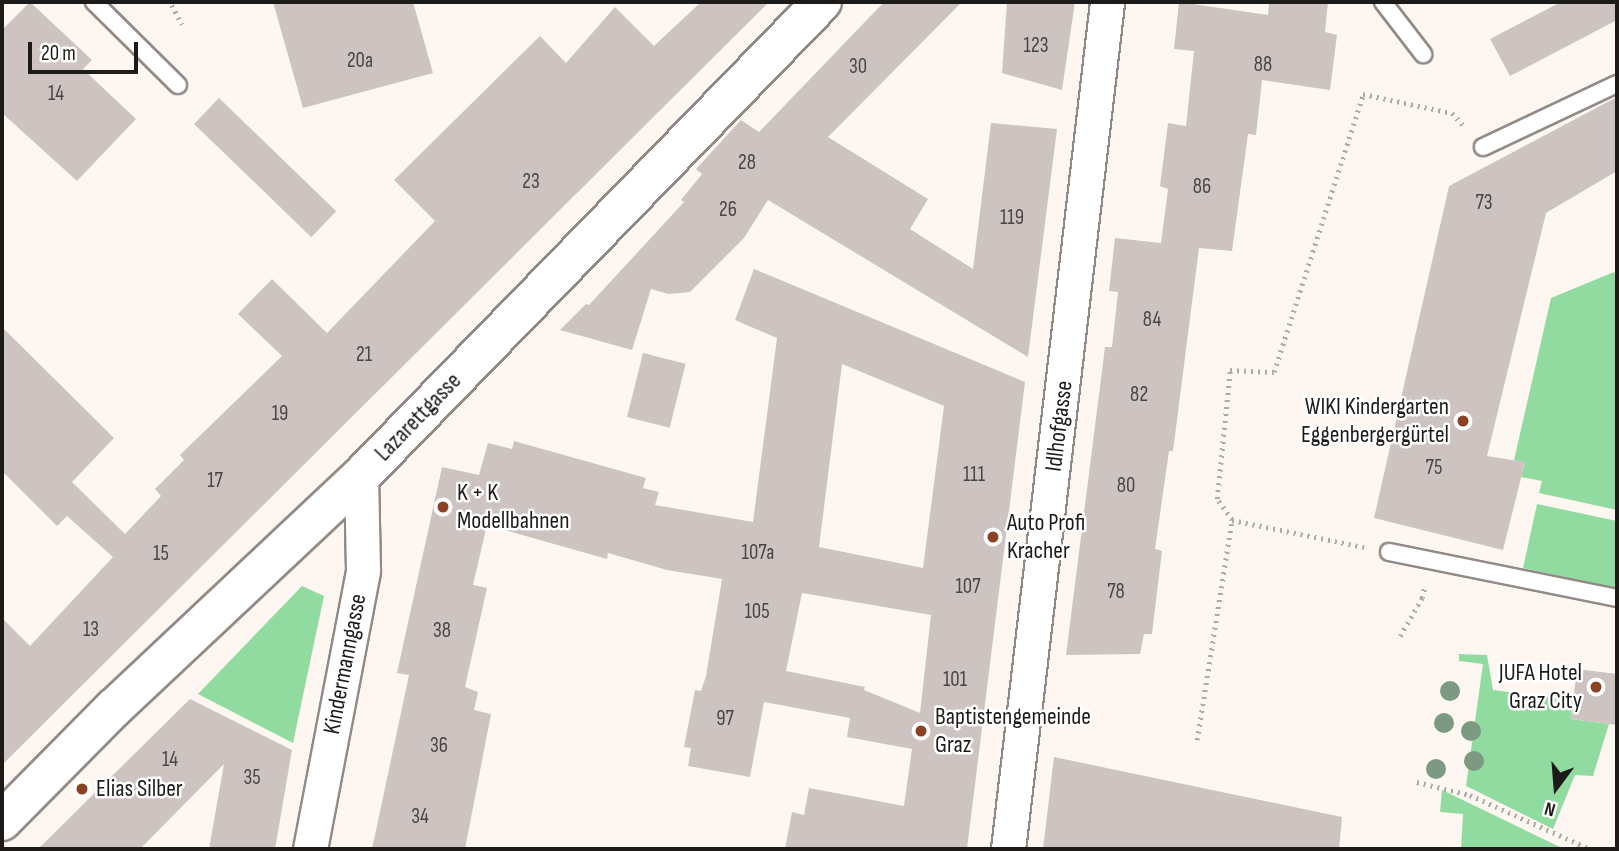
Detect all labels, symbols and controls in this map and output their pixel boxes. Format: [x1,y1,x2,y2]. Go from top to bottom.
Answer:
scale bar [32,28,142,72]
house number: 123 [1023,33,1049,59]
text: 20 m [41,41,76,66]
house number: 20a [347,48,373,74]
house number: 88 [1254,52,1272,78]
house number: 30 [849,54,867,80]
house number: 14 [48,81,64,107]
house number: 28 [738,150,756,176]
house number: 23 [522,169,540,195]
house number: 86 [1193,174,1211,200]
house number: 73 [1475,190,1493,216]
house number: 26 [719,197,737,223]
house number: 119 [1000,205,1024,231]
house number: 84 [1143,307,1161,333]
house number: 21 [356,342,372,368]
street label: Lazarettgasse [369,367,467,467]
street label: Idlhofgasse [1039,379,1079,473]
house number: 82 [1130,382,1148,408]
place label: WIKI Kindergarten Eggenbergergürtel [1301,393,1449,449]
house number: 19 [272,401,288,427]
marker: WIKI Kindergarten Eggenbergergürtel [1455,413,1471,429]
house number: 75 [1426,455,1442,481]
house number: 111 [963,462,985,488]
house number: 17 [207,468,223,494]
house number: 80 [1117,473,1135,499]
place label: K + K Modellbahnen [457,479,569,535]
marker: K + K Modellbahnen [435,499,451,515]
place label: Auto Profi Kracher [1007,509,1085,565]
marker: Auto Profi Kracher [985,529,1001,545]
house number: 107a [742,540,774,566]
house number: 15 [153,541,169,567]
house number: 107 [955,574,981,600]
house number: 78 [1107,579,1125,605]
street label: Kindermanngasse [317,591,373,737]
house number: 105 [744,599,770,625]
house number: 13 [83,617,99,643]
house number: 38 [433,618,451,644]
place label: JUFA Hotel Graz City [1499,659,1582,715]
house number: 101 [943,667,967,693]
marker: JUFA Hotel Graz City [1588,679,1604,695]
place label: Baptistengemeinde Graz [935,703,1091,759]
house number: 97 [716,706,734,732]
marker: Baptistengemeinde Graz [913,723,929,739]
house number: 36 [430,733,448,759]
house number: 14 [162,747,178,773]
north arrow [1521,753,1591,823]
house number: 35 [243,765,261,791]
place label: Elias Silber [96,775,183,803]
marker: Elias Silber [74,781,90,797]
text: N [1542,796,1558,821]
house number: 34 [411,804,429,830]

